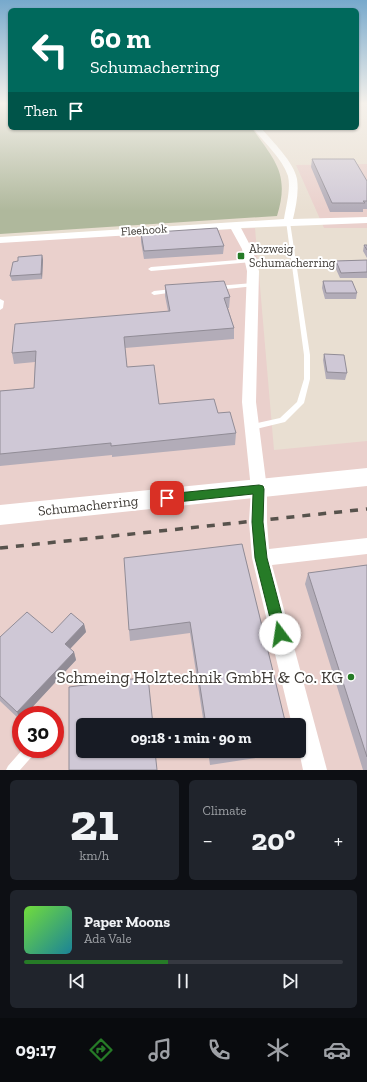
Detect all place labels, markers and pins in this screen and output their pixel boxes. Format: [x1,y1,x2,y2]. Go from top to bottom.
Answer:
place label: Abzweig Schumacherring [249,242,336,270]
marker: Abzweig Schumacherring [236,251,246,261]
pin [150,481,184,515]
place label: Schmeing Holztechnik GmbH & Co. KG [57,667,343,687]
marker: Schmeing Holztechnik GmbH & Co. KG [346,672,356,682]

